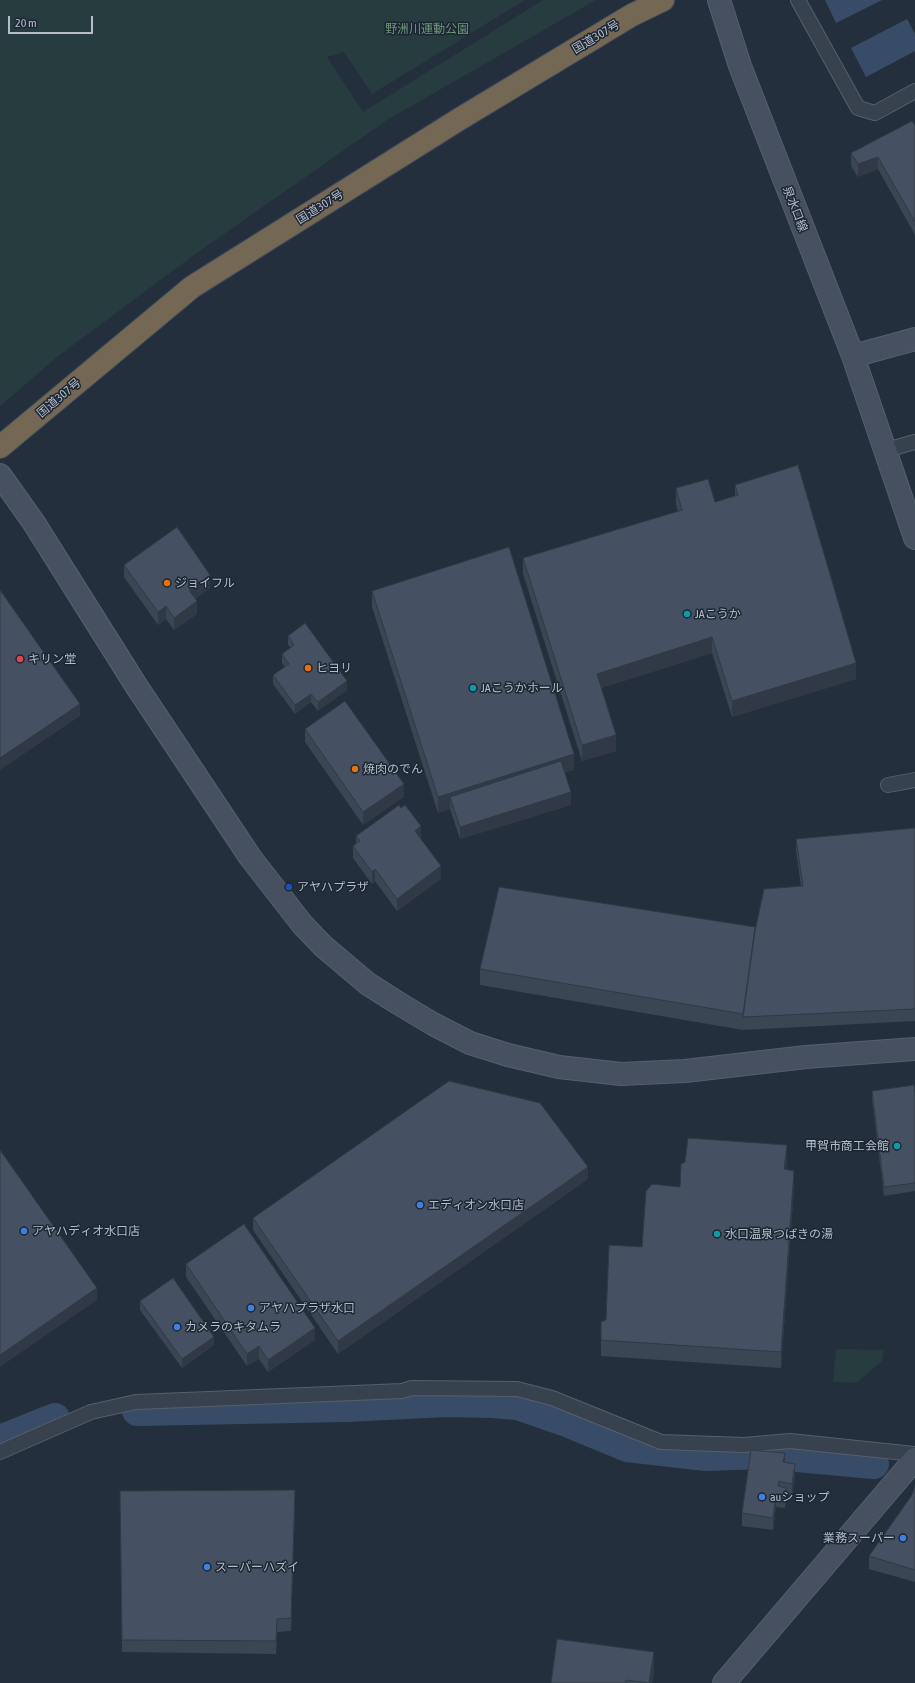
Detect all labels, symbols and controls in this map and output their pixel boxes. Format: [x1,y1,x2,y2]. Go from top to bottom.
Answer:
scale bar [10,8,95,34]
text: 20 m [15,16,37,30]
street label: 国道307号 [570,17,622,57]
park label: 野洲川運動公園 [385,22,469,36]
street label: 泉水口線 [780,184,810,234]
street label: 国道307号 [294,187,346,227]
street label: 国道307号 [34,375,84,421]
place label: ジョイフル [175,576,235,590]
marker: ジョイフル [162,578,172,588]
place label: JAこうか [695,607,741,621]
marker: JAこうか [682,609,692,619]
place label: キリン堂 [28,652,76,666]
marker: キリン堂 [15,654,25,664]
place label: ヒヨリ [316,661,352,675]
marker: ヒヨリ [303,663,313,673]
place label: JAこうかホール [481,681,563,695]
marker: JAこうかホール [468,683,478,693]
place label: 焼肉のでん [363,762,423,776]
marker: 焼肉のでん [350,764,360,774]
place label: アヤハプラザ [297,880,369,894]
marker: アヤハプラザ [284,882,294,892]
place label: 甲賀市商工会館 [805,1139,889,1153]
marker: 甲賀市商工会館 [892,1141,902,1151]
place label: エディオン水口店 [428,1198,524,1212]
marker: エディオン水口店 [415,1200,425,1210]
place label: アヤハディオ水口店 [32,1224,140,1238]
marker: アヤハディオ水口店 [19,1226,29,1236]
place label: 水口温泉つばきの湯 [725,1227,833,1241]
marker: 水口温泉つばきの湯 [712,1229,722,1239]
place label: アヤハプラザ水口 [259,1301,355,1315]
marker: アヤハプラザ水口 [246,1303,256,1313]
place label: カメラのキタムラ [185,1320,281,1334]
marker: カメラのキタムラ [172,1322,182,1332]
place label: auショップ [770,1490,829,1504]
marker: auショップ [757,1492,767,1502]
place label: 業務スーパー [823,1531,895,1545]
marker: 業務スーパー [898,1533,908,1543]
place label: スーパーハズイ [215,1560,299,1574]
marker: スーパーハズイ [202,1562,212,1572]

